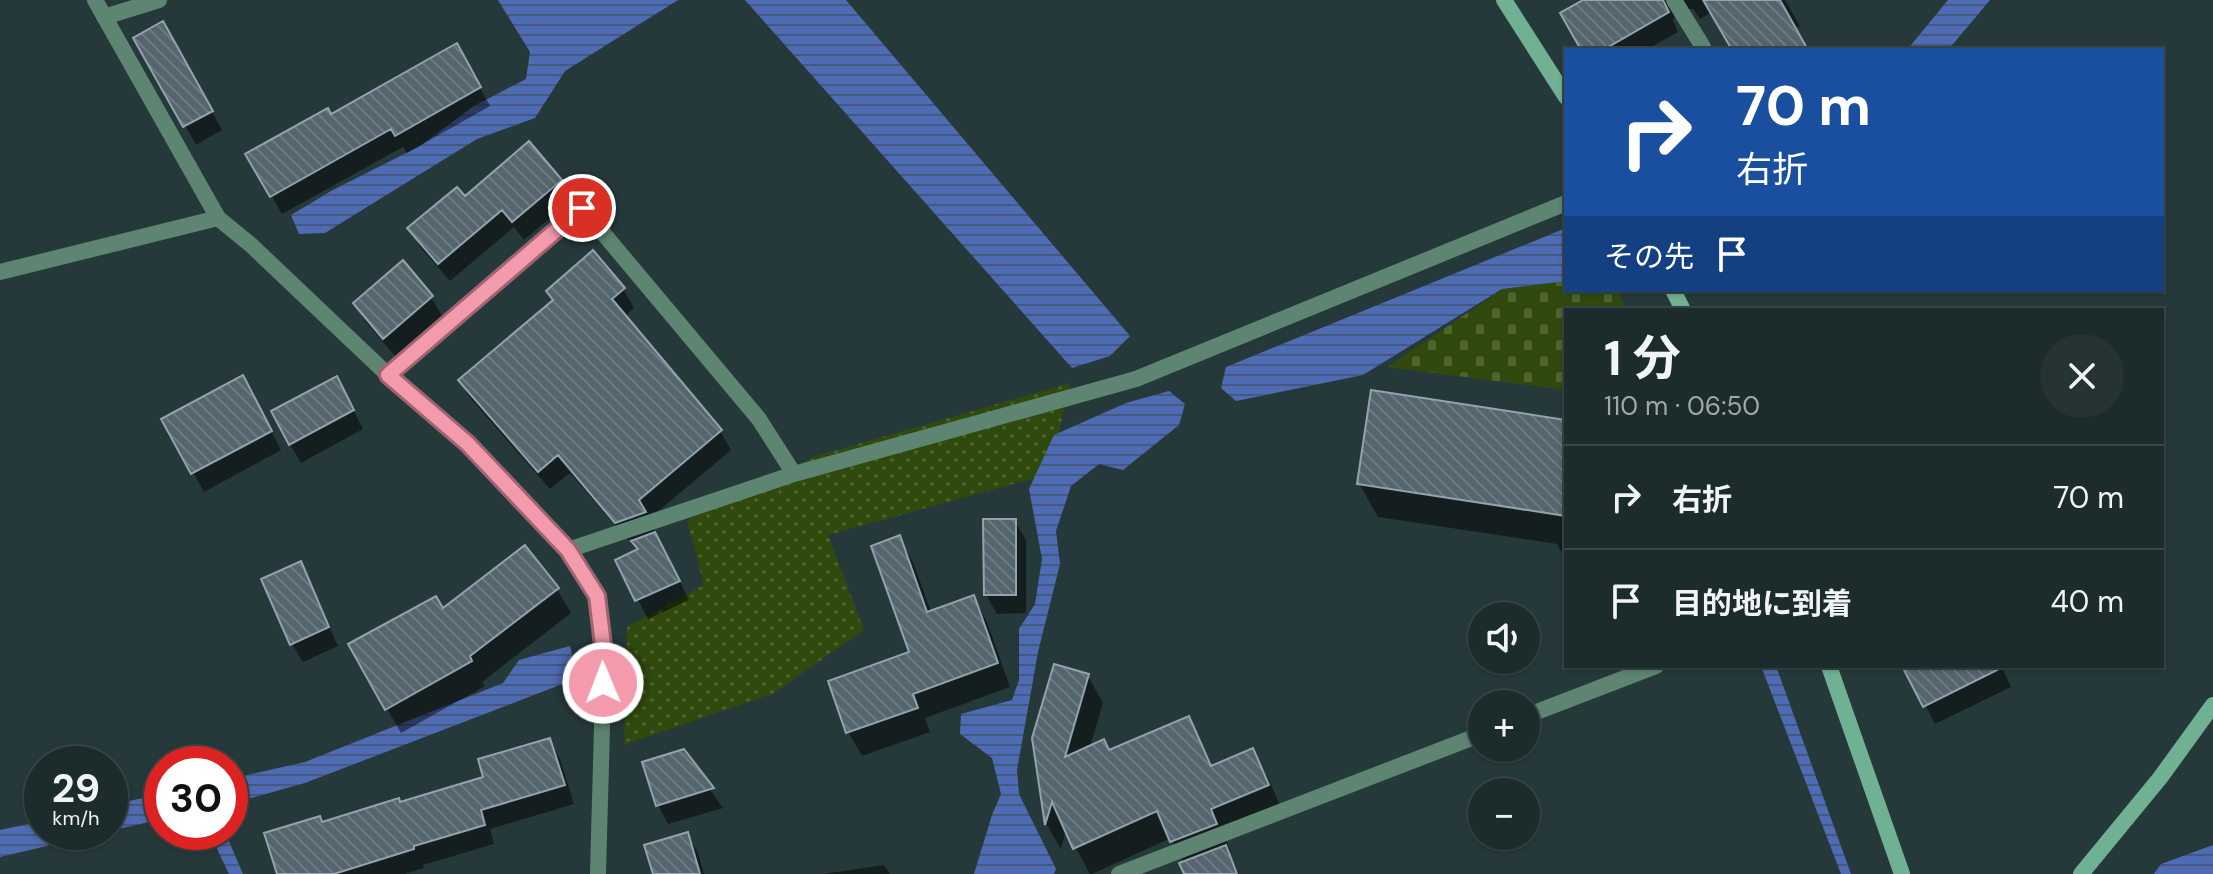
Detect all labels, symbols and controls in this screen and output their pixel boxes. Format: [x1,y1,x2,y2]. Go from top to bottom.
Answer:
text: 70 m [1736,69,1871,142]
icon: right [1604,80,1708,184]
text: 右折 [1736,146,1808,193]
pin [548,174,616,242]
icon: arrive [560,186,604,230]
icon: arrive [1710,232,1754,276]
text: その先 [1604,237,1694,276]
text: 1 分 [1604,327,1681,390]
button: close [2040,334,2124,418]
text: 110 m · 06:50 [1604,389,1760,423]
icon: right [1604,475,1648,519]
text: 70 m [2053,478,2124,517]
text: 右折 [1672,480,1732,519]
icon: arrive [1604,579,1648,623]
text: 40 m [2051,582,2124,621]
text: 目的地に到着 [1672,584,1852,623]
map controls [1468,602,1540,850]
button: sound [1468,602,1540,674]
position arrow [561,641,645,725]
button: + [1468,690,1540,762]
speed limit sign: 30 [144,746,248,850]
text: 29 [52,762,100,814]
button: − [1468,778,1540,850]
text: km/h [52,805,100,831]

